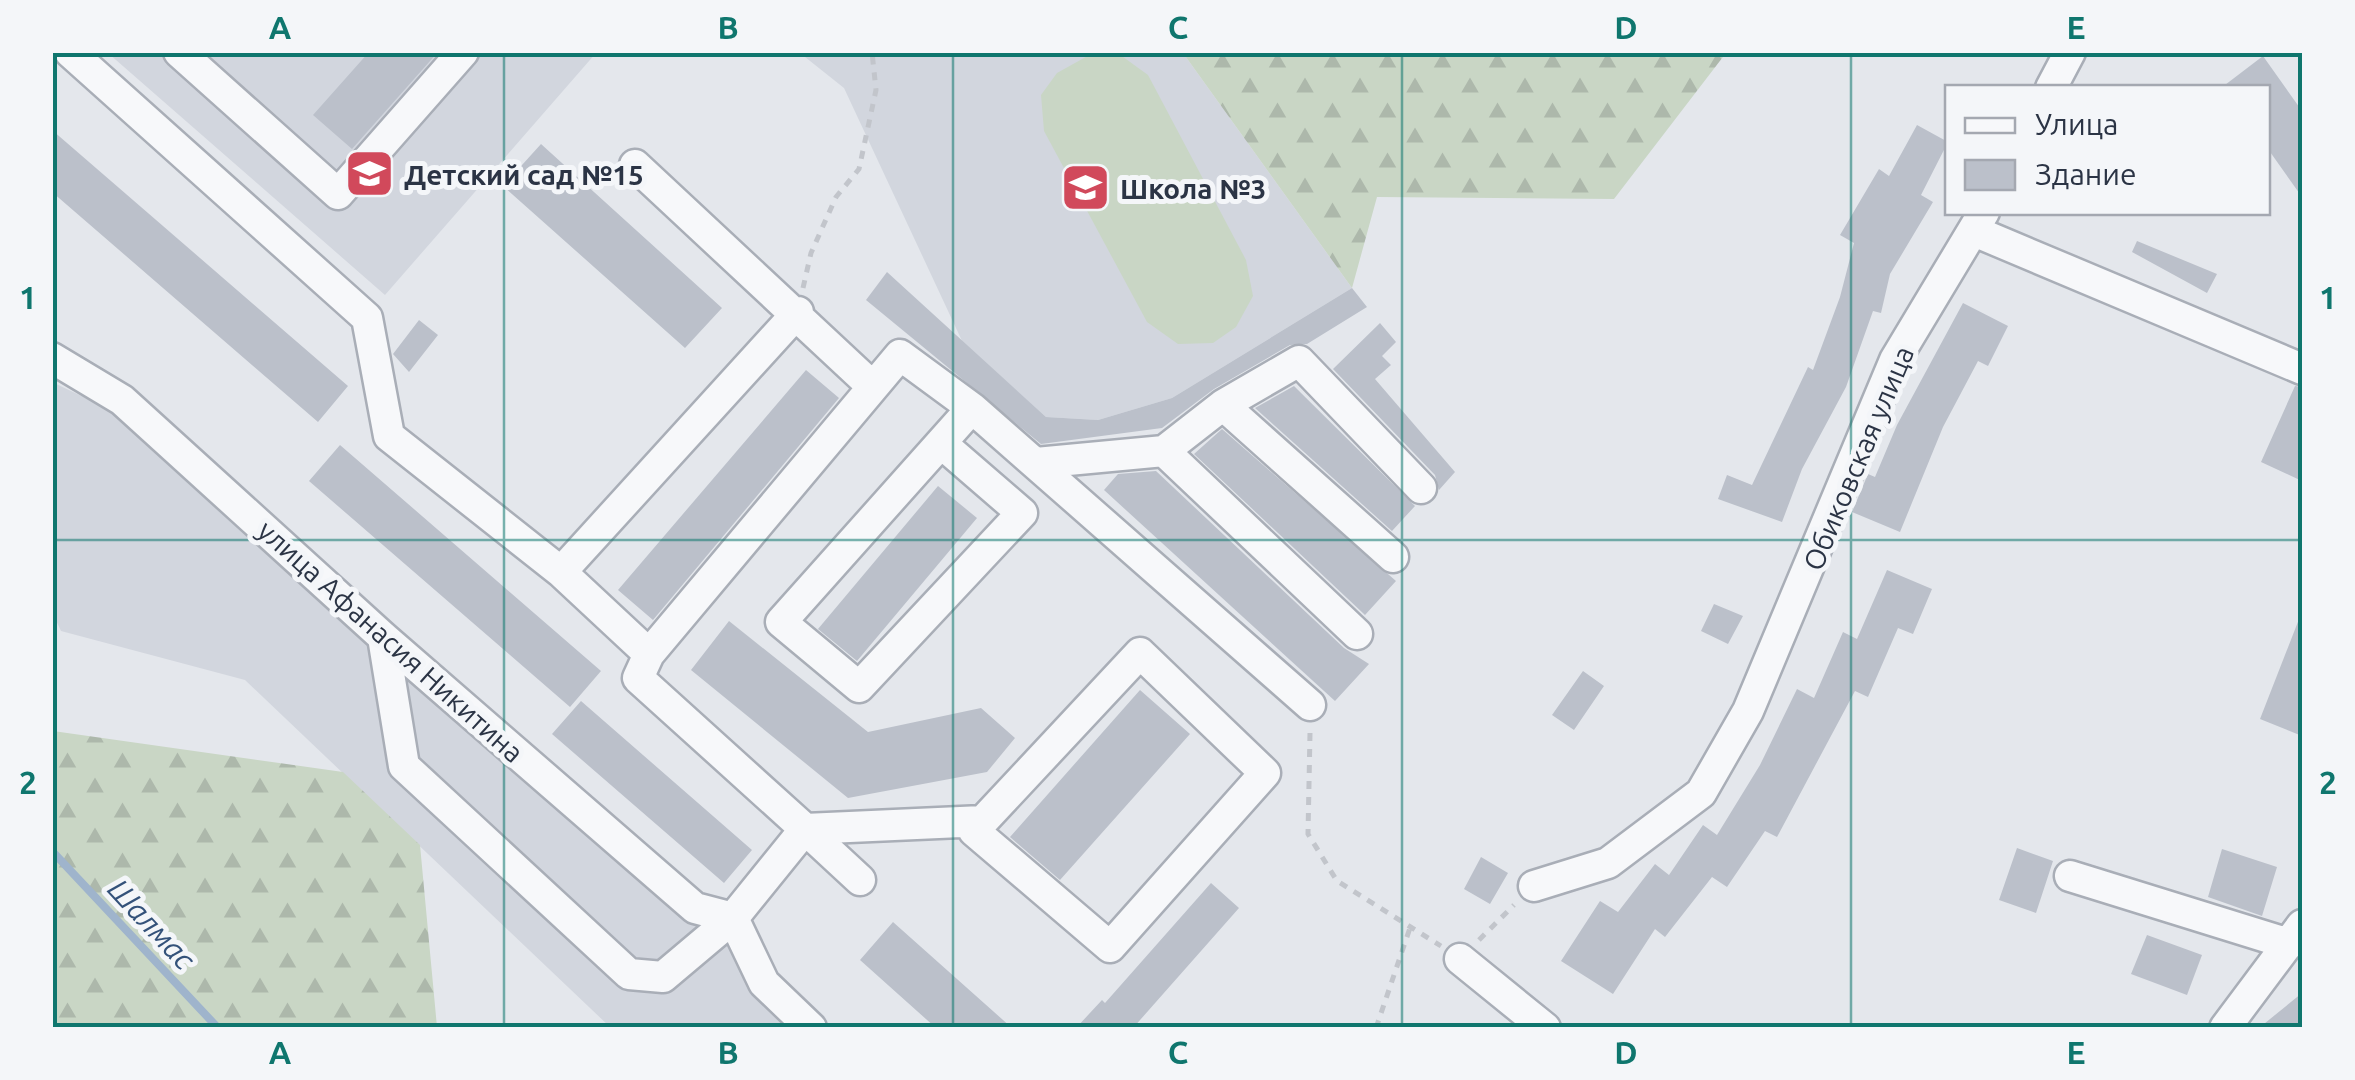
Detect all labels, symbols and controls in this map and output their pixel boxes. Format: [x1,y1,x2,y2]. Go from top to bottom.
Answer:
text: A [269,9,292,45]
text: B [717,9,739,45]
text: C [1168,9,1188,45]
text: D [1614,9,1638,45]
text: E [2066,9,2086,45]
legend [1945,85,2270,215]
text: Улица [2035,107,2119,141]
school or university icon: Детский сад №15 [343,148,395,200]
text: Здание [2035,157,2137,191]
place label: Детский сад №15 [404,159,644,190]
school or university icon: Школа №3 [1059,162,1111,214]
place label: Школа №3 [1120,173,1266,204]
text: 1 [19,279,37,315]
text: 1 [2319,279,2337,315]
street label: Обиковская улица [1797,341,1919,575]
street label: улица Афанасия Никитина [252,514,530,768]
text: 2 [19,764,37,800]
text: 2 [2319,764,2337,800]
water label: Шалмас [102,872,202,976]
text: A [269,1034,292,1070]
text: B [717,1034,739,1070]
text: C [1168,1034,1188,1070]
text: D [1614,1034,1638,1070]
text: E [2066,1034,2086,1070]

